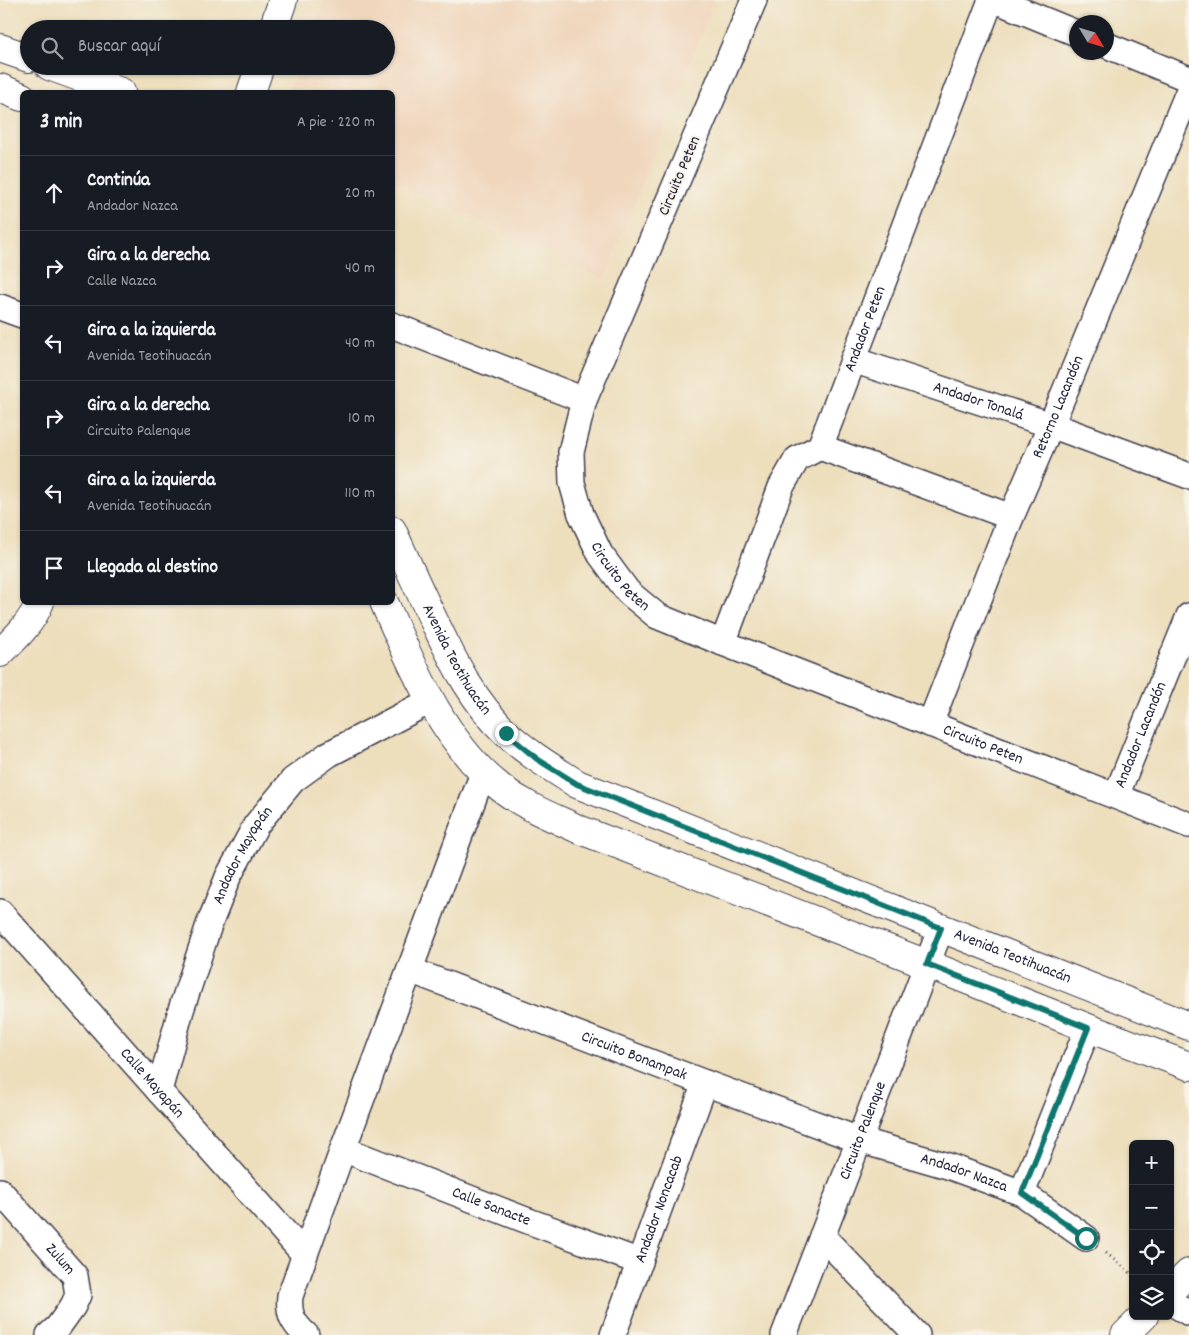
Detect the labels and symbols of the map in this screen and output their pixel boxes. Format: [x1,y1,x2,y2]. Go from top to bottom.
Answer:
north arrow [1069,15,1114,60]
street label: Circuito Peten [653,133,707,219]
street label: Andador Peten [838,283,892,375]
street label: Retorno Lacandón [1026,352,1090,462]
street label: Andador Tonalá [930,376,1027,427]
street label: Circuito Peten [584,538,655,617]
street label: Avenida Teotihuacán [416,600,497,720]
street label: Andador Lacandón [1109,678,1173,791]
street label: Circuito Peten [939,718,1026,771]
route end [495,722,518,745]
street label: Andador Mayapán [207,801,279,908]
street label: Avenida Teotihuacán [950,923,1075,990]
street label: Circuito Bonampak [578,1025,690,1087]
street label: Calle Mayapán [114,1043,190,1123]
street label: Circuito Palenque [833,1078,892,1183]
street label: Andador Nazca [918,1147,1011,1198]
street label: Andador Noncacab [629,1152,689,1266]
street label: Calle Sanacte [449,1181,534,1232]
route start [1075,1227,1098,1250]
street label: Zulum [40,1238,81,1280]

